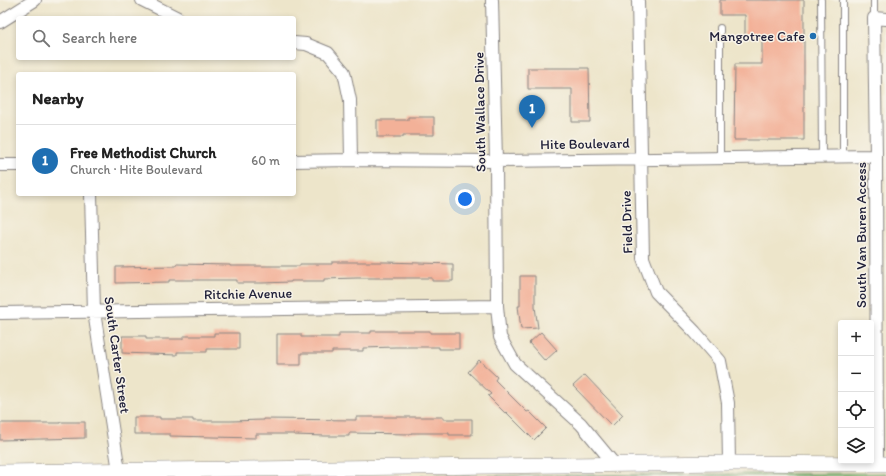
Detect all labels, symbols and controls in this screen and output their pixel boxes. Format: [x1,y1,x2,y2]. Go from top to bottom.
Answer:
search box [16,16,296,60]
icon: search [30,27,52,49]
place label: Mangotree Cafe [709,28,805,45]
text: Search here [62,29,137,47]
marker: Mangotree Cafe [808,31,818,41]
street label: South Wallace Drive [470,51,490,172]
text: Nearby [32,88,84,108]
pin: 1 [519,95,545,128]
street label: Hite Boulevard [540,135,630,153]
text: Free Methodist Church [70,144,216,162]
text: 1 [42,153,48,168]
text: 60 m [251,153,280,168]
text: Church · Hite Boulevard [70,162,203,177]
street label: South Van Buren Access [853,162,870,308]
your location [455,189,475,209]
street label: Field Drive [617,190,637,254]
street label: Ritchie Avenue [204,285,293,303]
street label: South Carter Street [100,295,134,415]
map controls [838,320,874,464]
button: + [838,320,874,356]
button: − [838,356,874,392]
button: locate [838,392,874,428]
button: layers [838,428,874,464]

